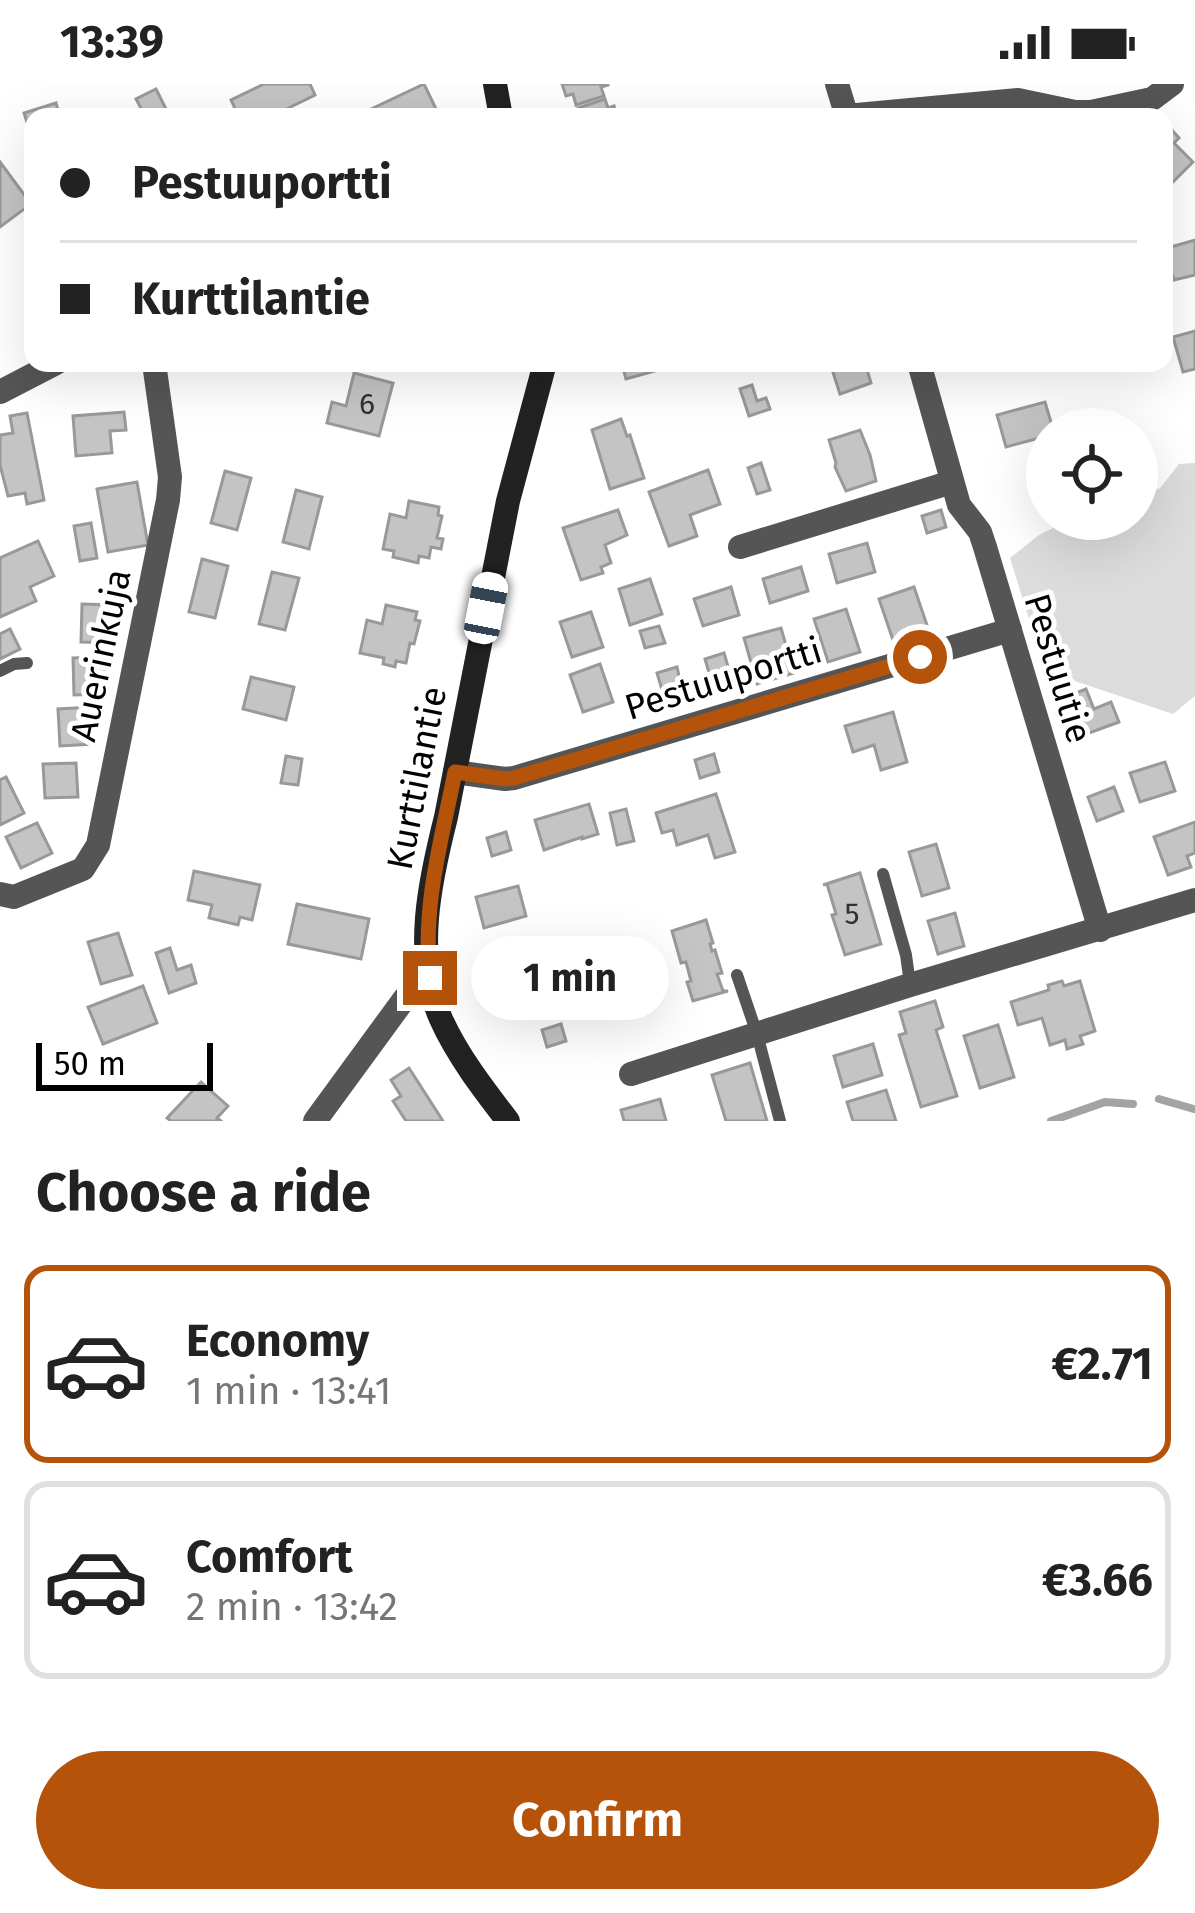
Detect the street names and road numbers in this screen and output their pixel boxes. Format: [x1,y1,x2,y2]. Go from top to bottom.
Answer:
street label: Auerinkuja [61,565,141,745]
street label: Pestuutie [1015,588,1102,748]
street label: Pestuuportti [619,628,827,730]
street label: Kurttilantie [378,683,456,874]

